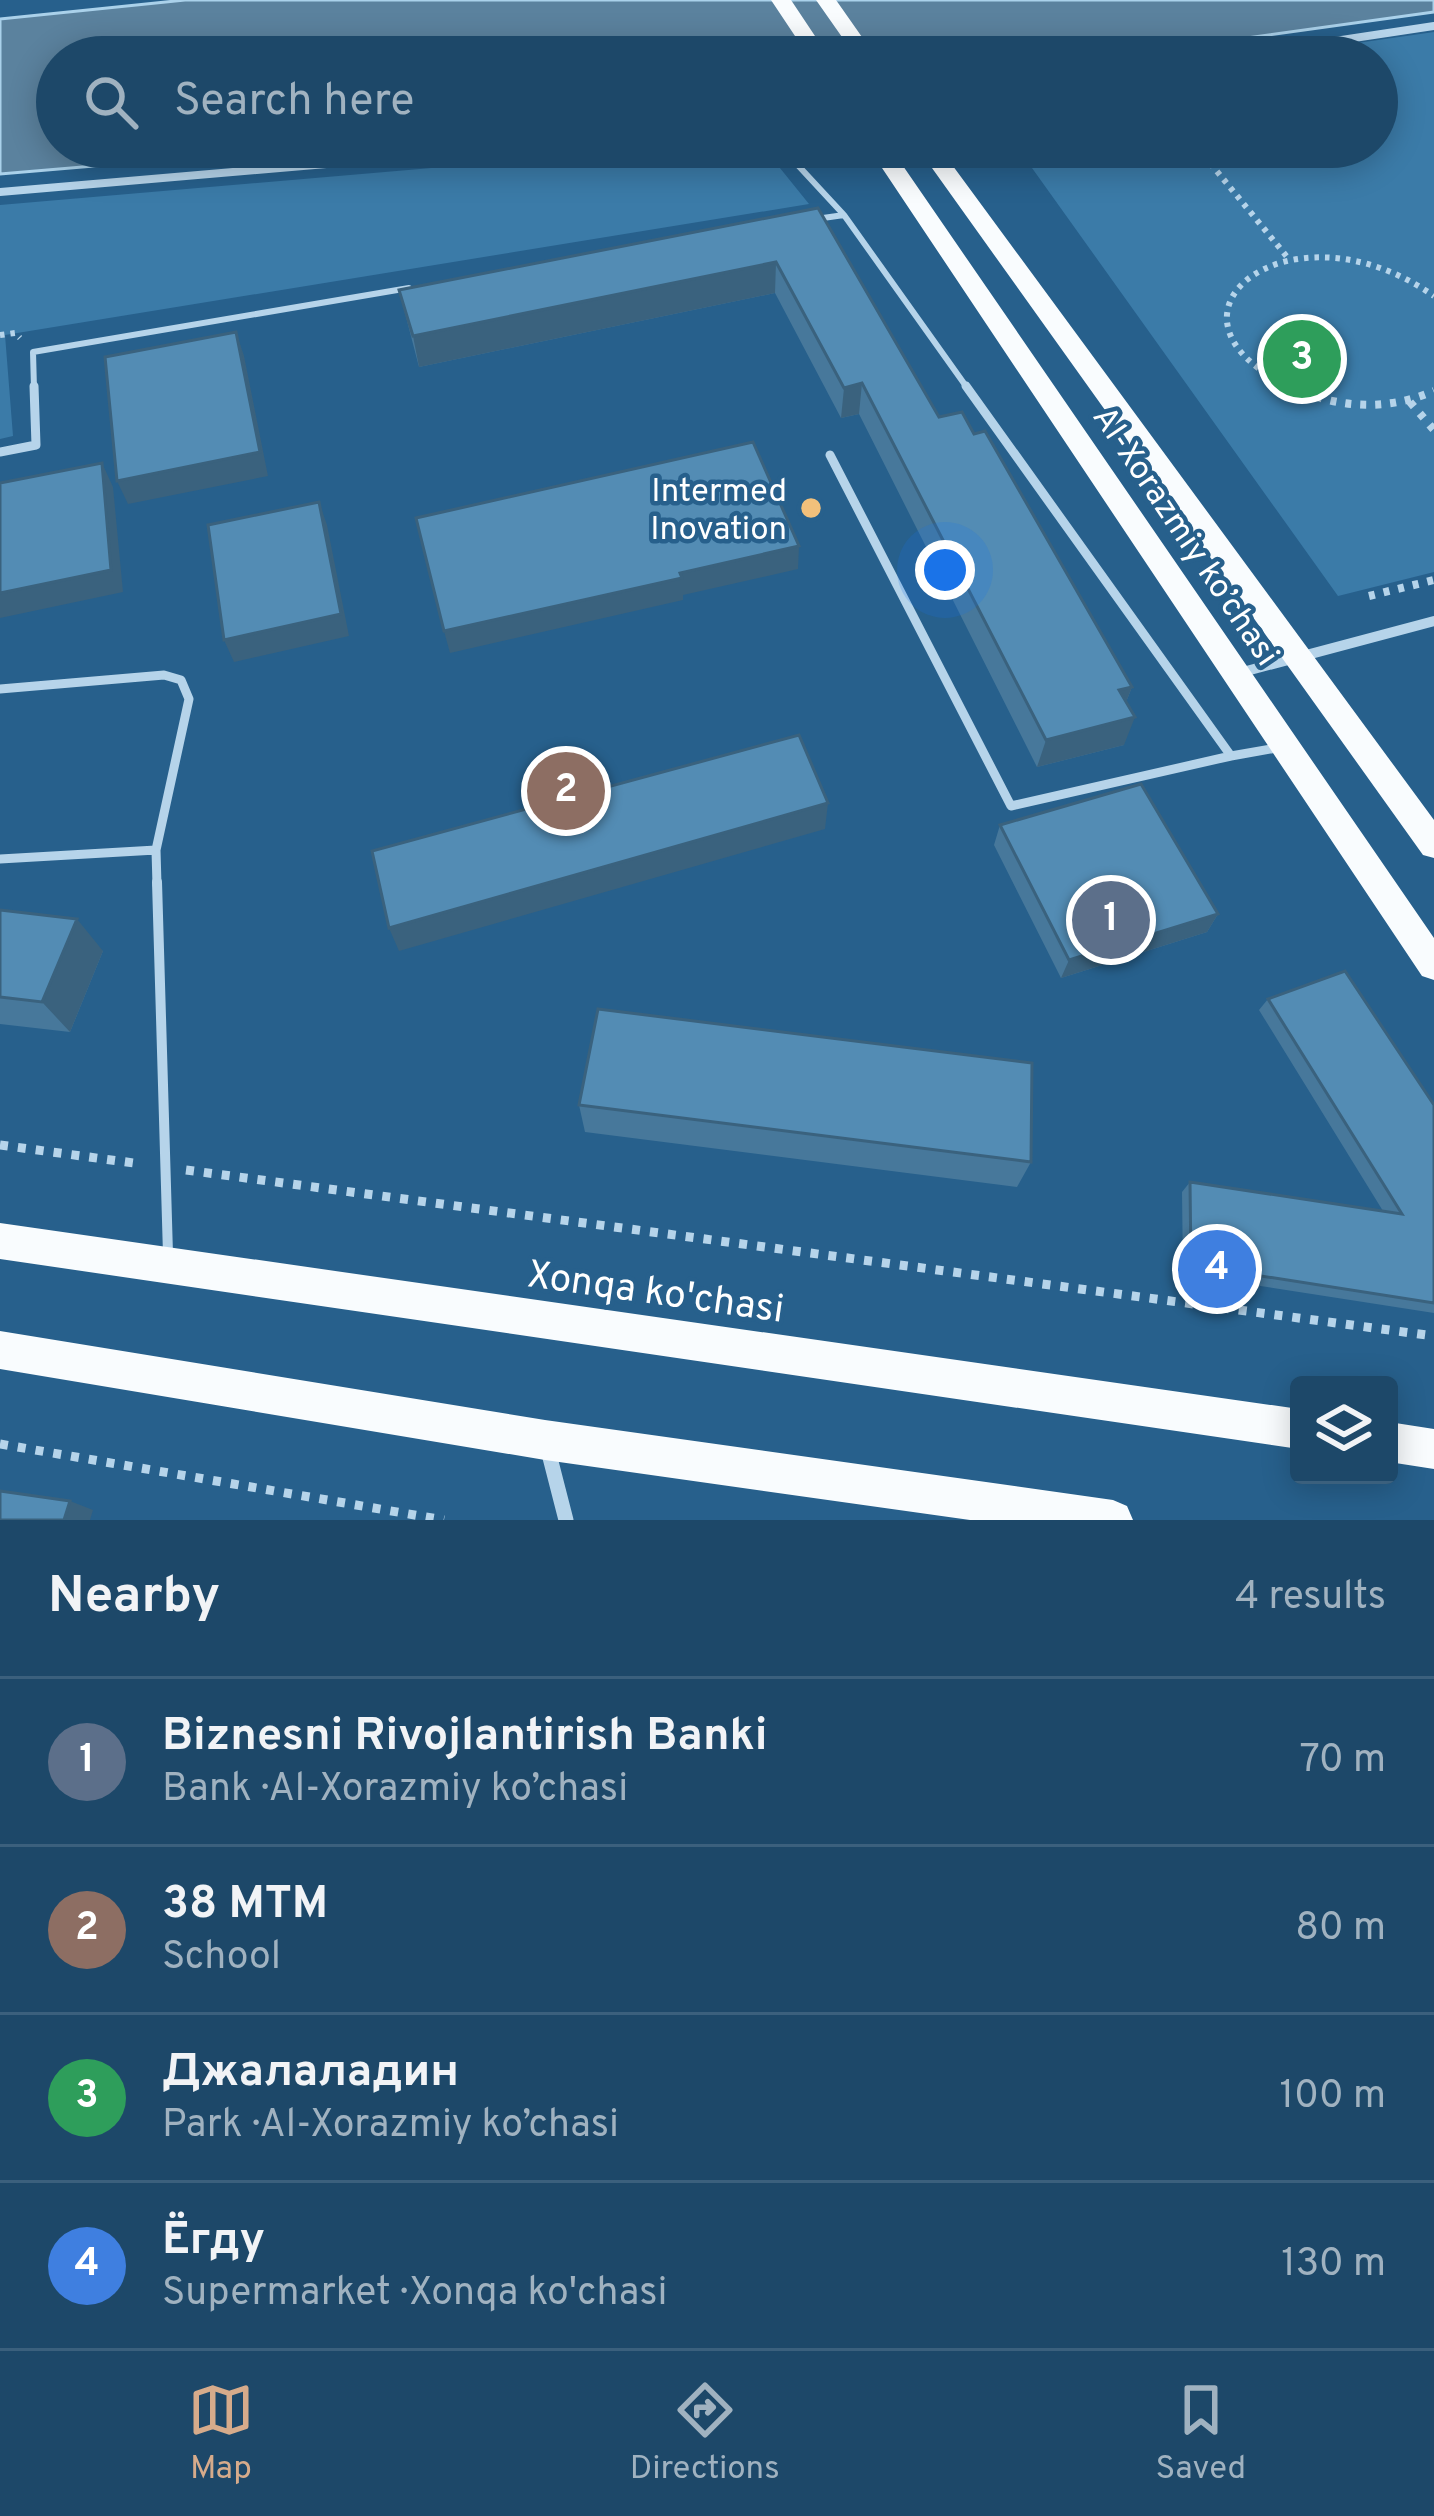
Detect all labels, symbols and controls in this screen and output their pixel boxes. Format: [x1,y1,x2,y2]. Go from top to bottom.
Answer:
search box [36,36,1398,168]
icon: search [78,69,144,135]
text: Search here [174,74,414,131]
pin: 3 [1263,314,1341,404]
street label: Al-Xorazmiy ko’chasi [1081,399,1286,675]
place label: Intermed Inovation [650,472,787,552]
marker: Intermed Inovation [798,495,824,521]
your location [915,540,975,600]
pin: 2 [527,746,605,836]
pin: 1 [1072,875,1150,965]
pin: 4 [1178,1224,1256,1314]
street label: Xonqa ko'chasi [524,1252,787,1337]
map controls [1290,1376,1398,1484]
button: layers [1290,1376,1398,1484]
text: Nearby [48,1566,220,1631]
text: 4 results [1235,1574,1386,1623]
text: Biznesni Rivojlantirish Banki [162,1709,767,1766]
text: 1 [79,1737,95,1786]
text: 70 m [1300,1737,1386,1786]
text: Bank · Al-Xorazmiy ko’chasi [162,1766,628,1815]
text: 38 MTM [162,1877,328,1934]
text: 2 [75,1905,99,1954]
text: 80 m [1295,1905,1386,1954]
text: School [162,1934,281,1983]
text: Джалаладин [162,2045,459,2102]
text: 3 [75,2073,99,2122]
text: 100 m [1279,2073,1386,2122]
text: Park · Al-Xorazmiy ko’chasi [162,2102,619,2151]
text: Ёгду [162,2213,265,2270]
text: 4 [74,2241,100,2290]
text: 130 m [1281,2241,1386,2290]
text: Supermarket · Xonqa ko'chasi [162,2270,667,2319]
tab: Map [188,2377,254,2491]
tab: Directions [630,2377,780,2491]
tab: Saved [1155,2377,1246,2491]

